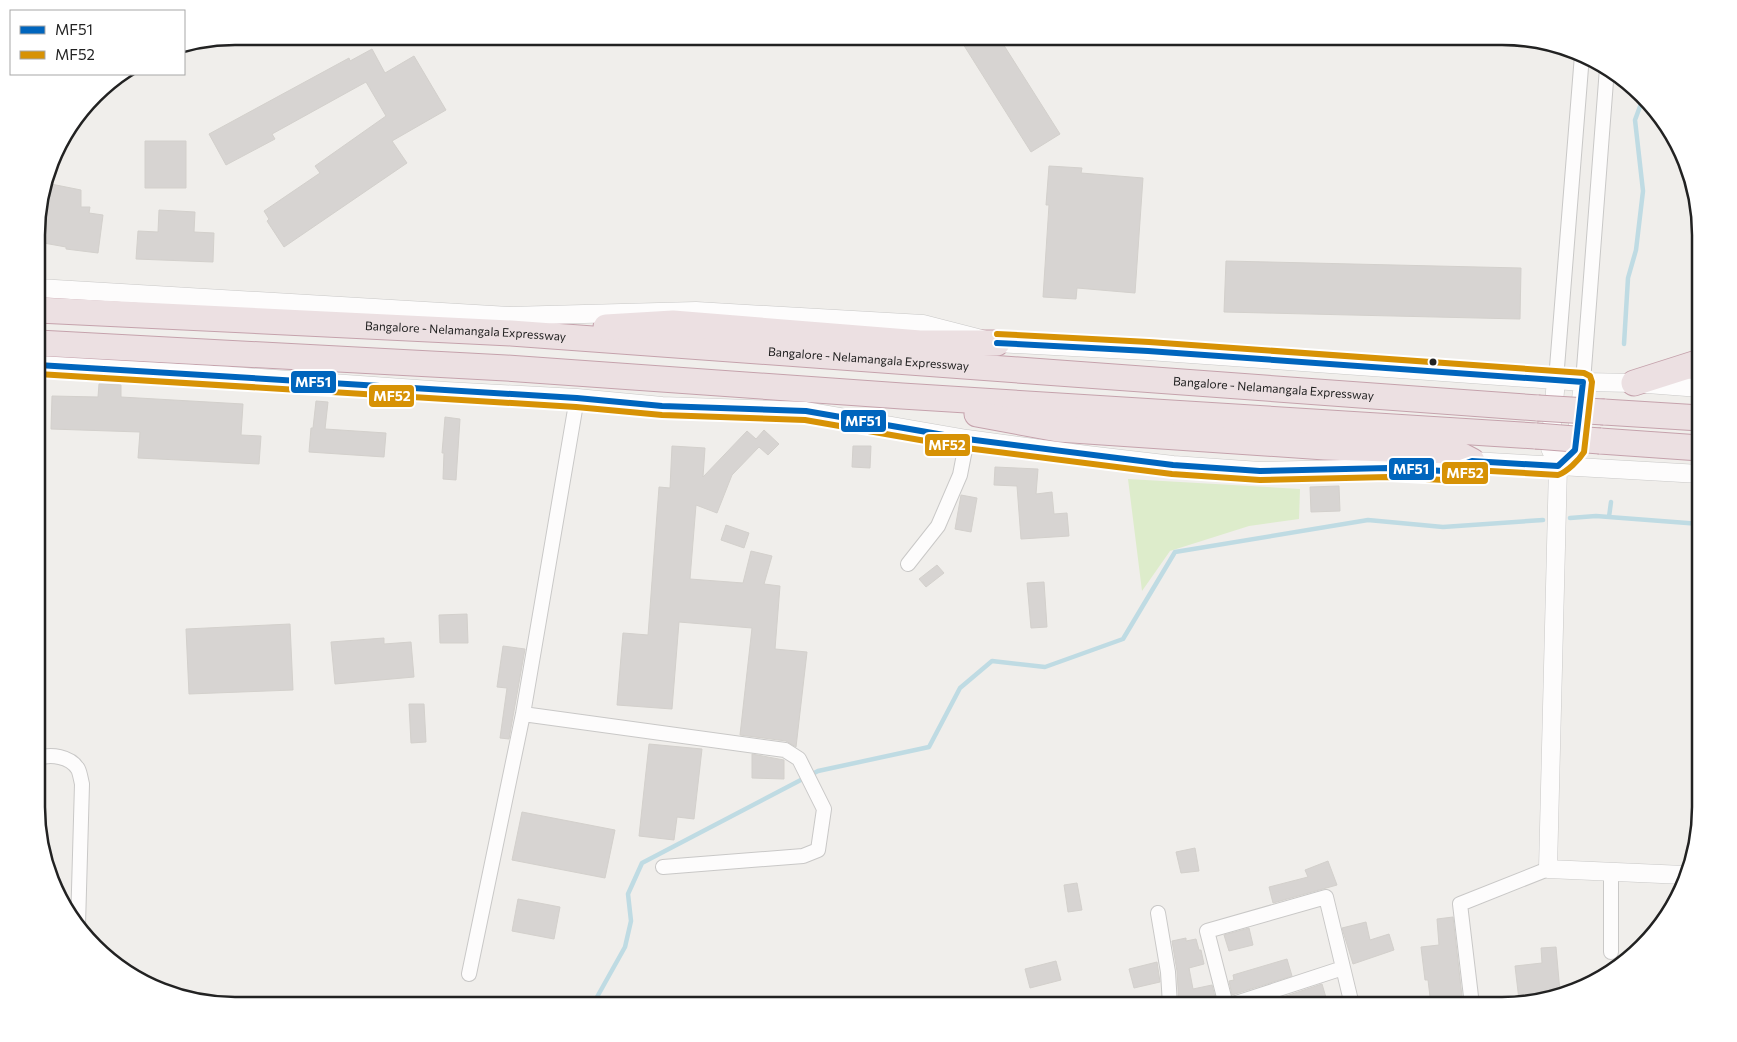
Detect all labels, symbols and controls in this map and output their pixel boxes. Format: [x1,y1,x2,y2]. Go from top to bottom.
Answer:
legend [10,10,185,75]
text: MF51 [55,20,93,38]
text: MF52 [55,45,95,63]
street label: Bangalore - Nelamangala Expressway [365,318,567,343]
street label: Bangalore - Nelamangala Expressway [768,344,970,372]
unlabelled marker [1428,357,1438,367]
line badge: MF51 [290,370,337,394]
text: MF51 [295,373,331,390]
street label: Bangalore - Nelamangala Expressway [1172,373,1374,402]
line badge: MF52 [368,384,415,408]
text: MF52 [373,387,411,404]
line badge: MF51 [840,409,887,433]
text: MF51 [845,412,881,429]
line badge: MF52 [924,433,971,457]
text: MF52 [928,436,966,453]
line badge: MF51 [1388,457,1435,481]
text: MF51 [1393,460,1429,477]
line badge: MF52 [1441,461,1489,485]
text: MF52 [1446,464,1484,481]

